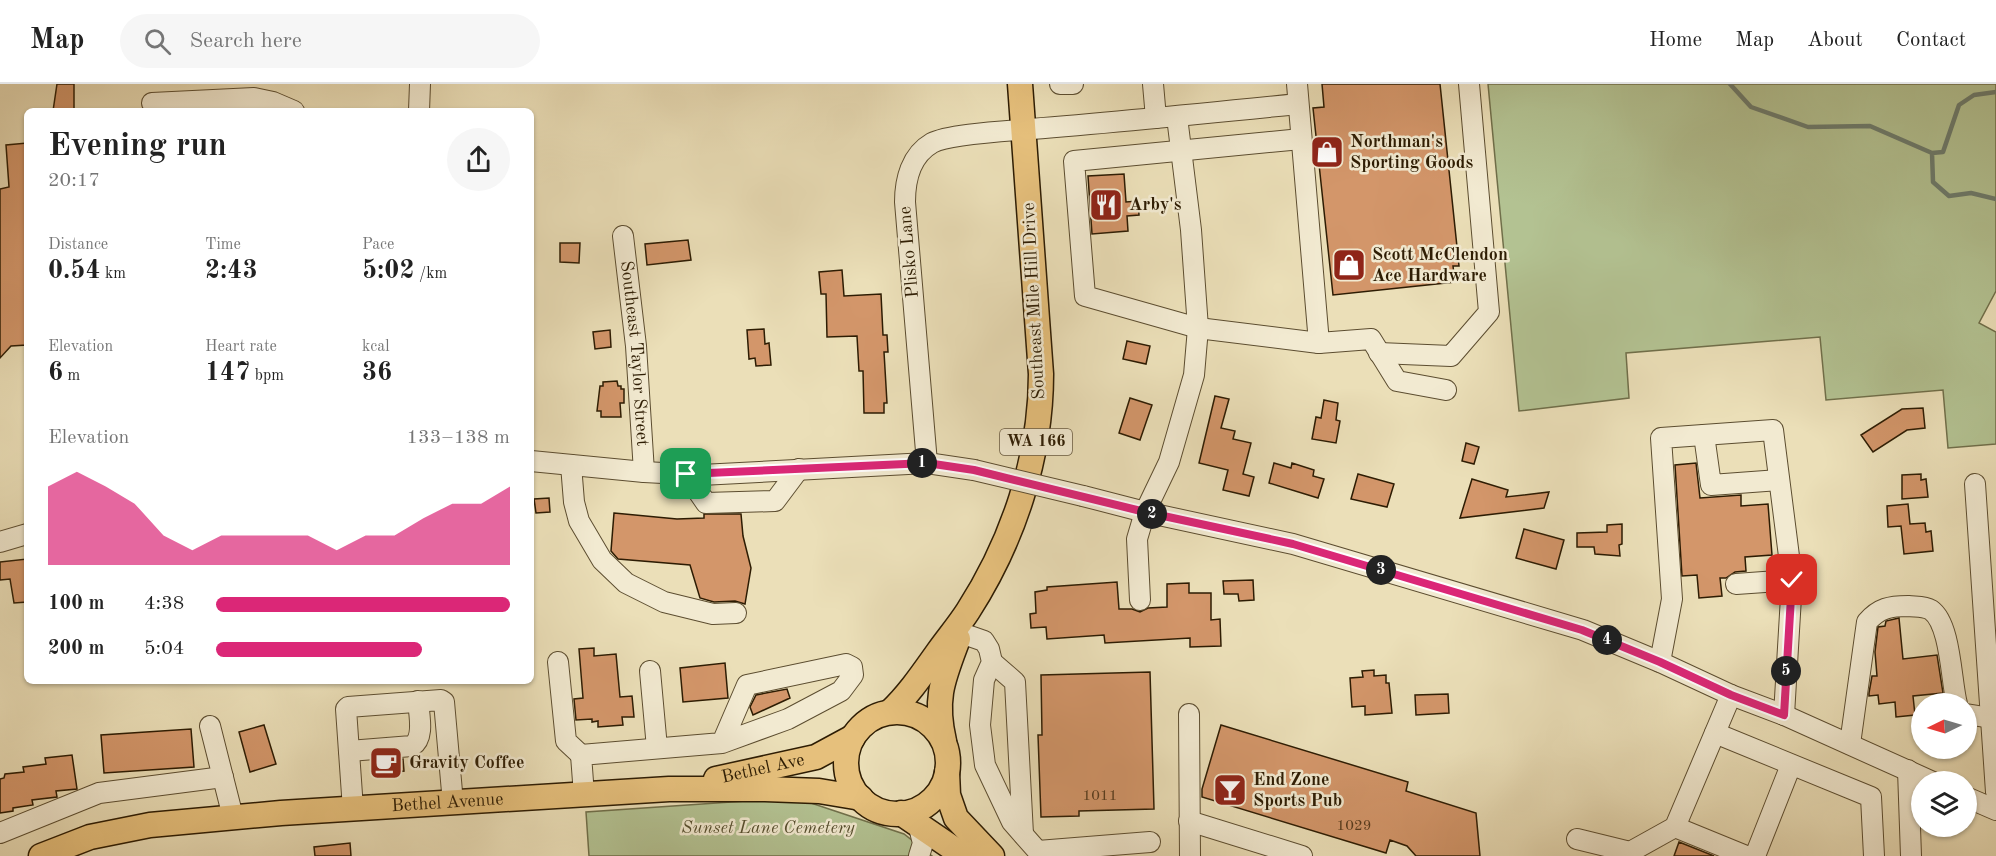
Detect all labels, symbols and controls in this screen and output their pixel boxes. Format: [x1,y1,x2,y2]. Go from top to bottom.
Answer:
search box [120,14,540,68]
icon: search [141,25,174,58]
text: Map [30,27,84,55]
text: Search here [189,30,302,52]
text: Home [1649,30,1702,51]
text: Map [1735,30,1774,51]
text: About [1807,30,1863,51]
text: Contact [1896,30,1966,51]
button: share [447,128,510,191]
text: Evening run [48,130,227,163]
place label: Northman's Sporting Goods [1350,133,1474,172]
shop icon: Northman's Sporting Goods [1309,134,1345,170]
text: 20:17 [48,171,100,191]
restaurant icon: Arby's [1088,187,1124,223]
place label: Arby's [1129,196,1182,214]
street label: Southeast Mile Hill Drive [1020,202,1048,400]
street label: Plisko Lane [896,205,922,299]
text: Distance [48,237,108,253]
text: Time [205,237,241,253]
text: Pace [362,237,394,253]
place label: Scott McClendon Ace Hardware [1372,246,1508,285]
shop icon: Scott McClendon Ace Hardware [1331,247,1367,283]
text: 0.54 [48,258,101,284]
text: 2:43 [205,258,258,284]
text: 5:02 [362,258,415,284]
street label: Southeast Taylor Street [617,260,651,447]
text: km [101,266,126,282]
text: /km [415,266,447,282]
text: Elevation [48,339,113,355]
text: Heart rate [205,339,277,355]
text: kcal [362,339,390,355]
text: 6 [48,360,63,386]
text: 147 [205,360,250,386]
text: 36 [362,360,392,386]
text: m [63,368,80,384]
text: bpm [250,368,284,384]
text: Elevation [48,428,129,448]
text: 133–138 m [407,428,510,448]
road number: WA 166 [1000,429,1072,455]
pin [660,448,711,499]
pin: 1 [907,448,937,478]
text: 1 [917,455,927,471]
icon: arrive [669,457,702,490]
pin: 2 [1137,499,1167,529]
text: 2 [1147,506,1157,522]
pin [1766,554,1817,605]
pin: 3 [1366,555,1396,585]
text: 3 [1376,562,1386,578]
icon: check [1775,563,1808,596]
text: 100 m [48,594,104,614]
text: 4:38 [144,594,184,614]
pin: 4 [1592,625,1622,655]
text: 4 [1602,632,1612,648]
text: 200 m [48,639,104,659]
text: 5:04 [144,639,184,659]
pin: 5 [1771,656,1801,686]
text: 5 [1781,663,1791,679]
north arrow [1911,693,1977,759]
map controls [1911,693,1977,837]
cafe icon: Gravity Coffee [368,745,404,781]
street label: Bethel Ave [720,751,806,787]
place label: Gravity Coffee [409,754,525,772]
place label: End Zone Sports Pub [1253,771,1342,810]
button: layers [1911,771,1977,837]
bar icon: End Zone Sports Pub [1212,772,1248,808]
house number: 1011 [1083,789,1117,804]
street label: Bethel Avenue [391,790,504,815]
park label: Sunset Lane Cemetery [681,819,856,837]
house number: 1029 [1337,819,1371,834]

